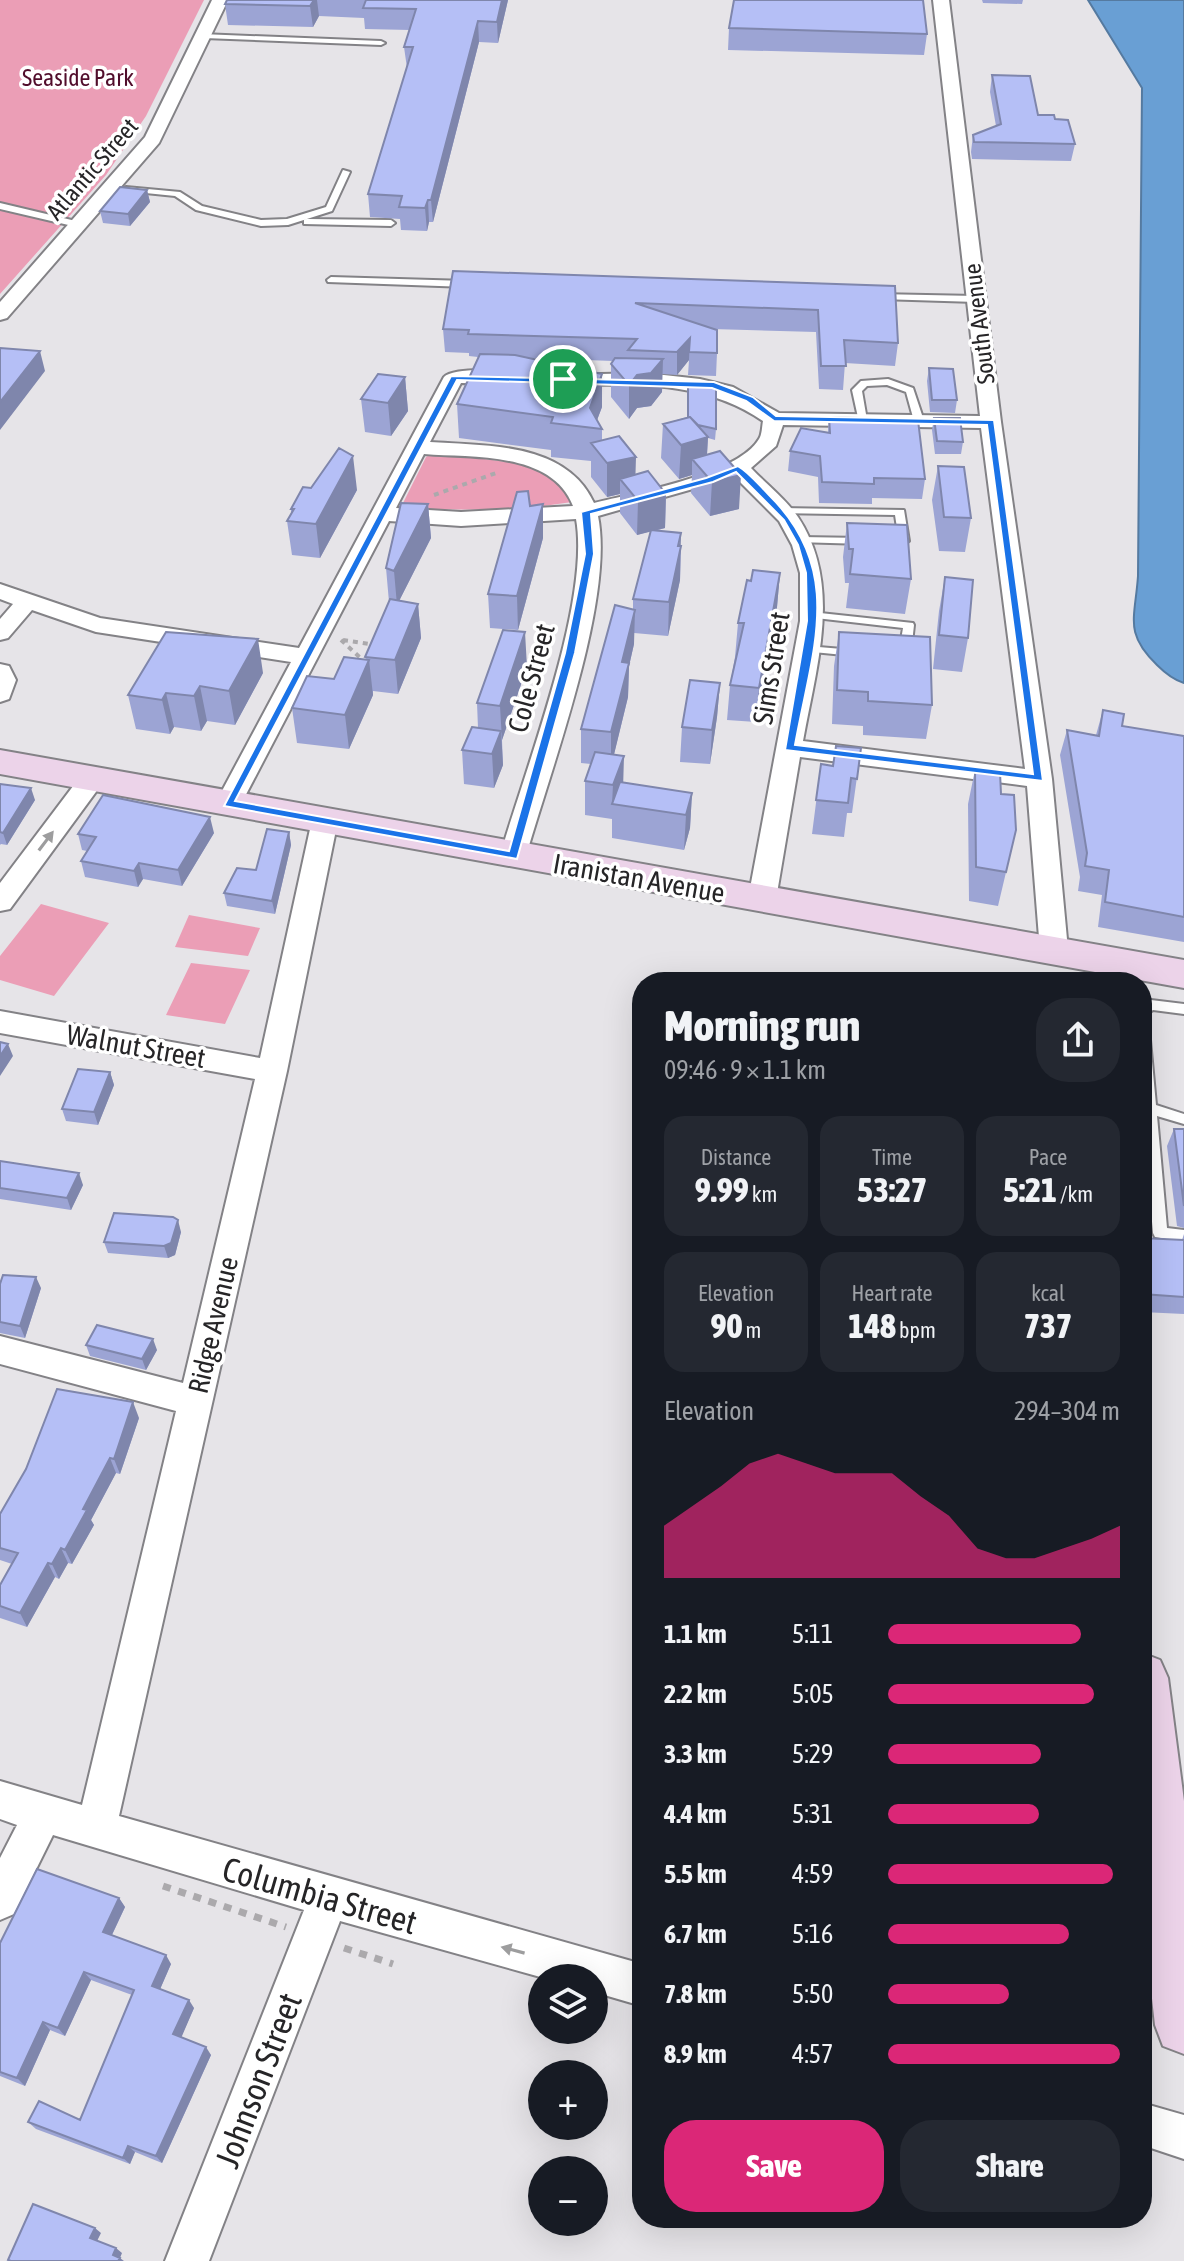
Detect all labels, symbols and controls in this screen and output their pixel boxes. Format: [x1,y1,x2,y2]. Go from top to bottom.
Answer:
park label: Seaside Park [22,64,134,91]
street label: Atlantic Street [41,113,143,225]
street label: South Avenue [958,262,1000,386]
pin [529,345,597,413]
icon: arrive [541,357,585,401]
street label: Sims Street [746,609,796,727]
street label: Cole Street [501,620,561,736]
one-way arrow [38,830,54,851]
street label: Iranistan Avenue [551,847,727,909]
button: share [1036,998,1120,1082]
text: Morning run [664,1000,860,1050]
street label: Walnut Street [64,1018,208,1074]
text: 09:46 · 9 × 1.1 km [664,1055,826,1085]
text: Distance [701,1144,771,1170]
text: Time [872,1144,912,1170]
text: Pace [1029,1144,1067,1170]
text: 9.99 [695,1170,749,1209]
text: 53:27 [857,1170,927,1209]
text: 5:21 [1003,1170,1057,1209]
text: km [749,1181,777,1207]
text: /km [1057,1181,1093,1207]
street label: Ridge Avenue [182,1254,244,1396]
text: Elevation [698,1280,774,1306]
text: Heart rate [851,1280,933,1306]
text: kcal [1031,1280,1065,1306]
text: 90 [711,1306,743,1345]
text: 148 [848,1306,896,1345]
text: 737 [1024,1306,1072,1345]
text: m [743,1317,761,1343]
text: bpm [896,1317,936,1343]
text: Elevation [664,1396,754,1426]
text: 294–304 m [1014,1396,1120,1426]
text: 1.1 km [664,1619,727,1649]
text: 5:11 [792,1619,833,1649]
text: 2.2 km [664,1679,727,1709]
text: 5:05 [792,1679,834,1709]
text: 3.3 km [664,1739,727,1769]
text: 5:29 [792,1739,833,1769]
text: 4.4 km [664,1799,727,1829]
text: 5:31 [792,1799,833,1829]
street label: Columbia Street [218,1849,422,1941]
text: 5.5 km [664,1859,727,1889]
text: 4:59 [792,1859,833,1889]
text: 6.7 km [664,1919,727,1949]
text: 5:16 [792,1919,833,1949]
one-way arrow [500,1943,525,1955]
map controls [528,1964,608,2236]
button: layers [528,1964,608,2044]
text: 7.8 km [664,1979,727,2009]
text: 5:50 [792,1979,833,2009]
street label: Johnson Street [207,1987,309,2173]
text: 8.9 km [664,2039,727,2069]
text: 4:57 [792,2039,833,2069]
button: + [528,2060,608,2140]
button: Save [664,2120,884,2212]
button: Share [900,2120,1120,2212]
button: − [528,2156,608,2236]

